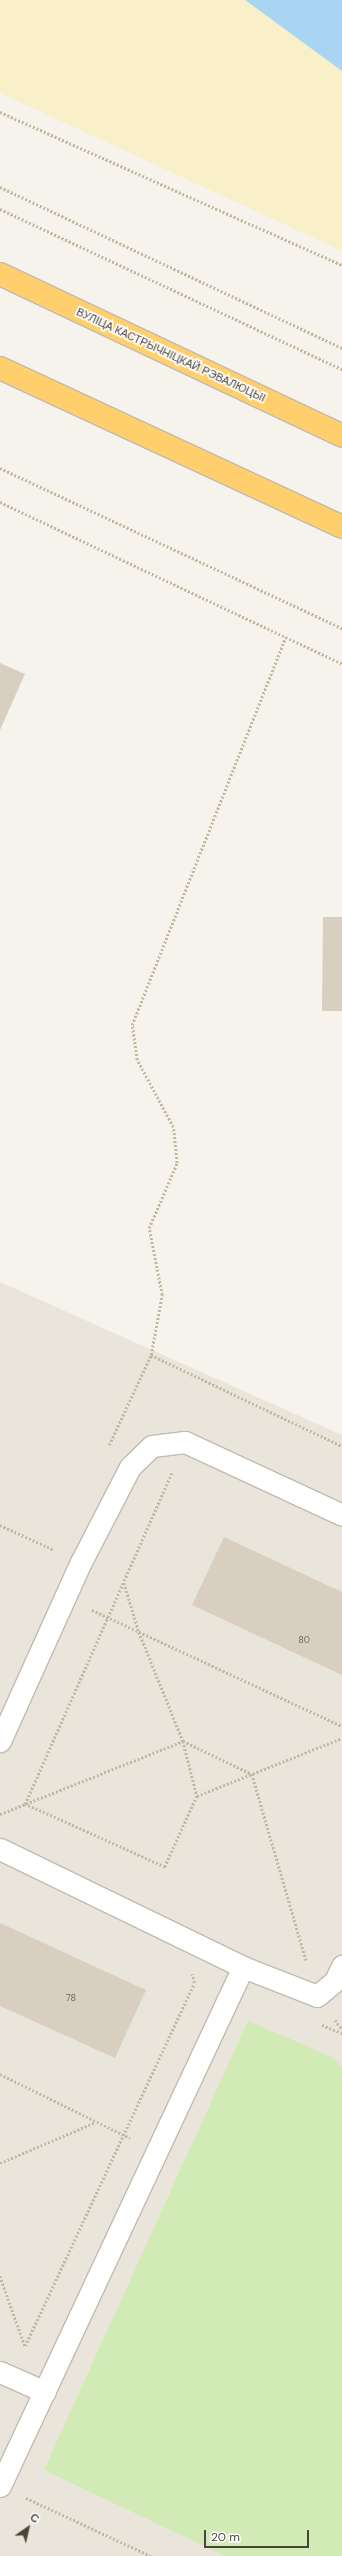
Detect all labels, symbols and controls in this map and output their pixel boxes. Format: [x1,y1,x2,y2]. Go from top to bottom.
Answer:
street label: ВУЛІЦА КАСТРЫЧНІЦКАЙ РЭВАЛЮЦЫІ [74,305,268,405]
house number: 80 [298,1635,310,1645]
house number: 78 [66,1993,76,2003]
north arrow [8,2508,48,2548]
text: С [27,2510,42,2526]
scale bar [206,2522,311,2548]
text: 20 m [211,2529,240,2545]

